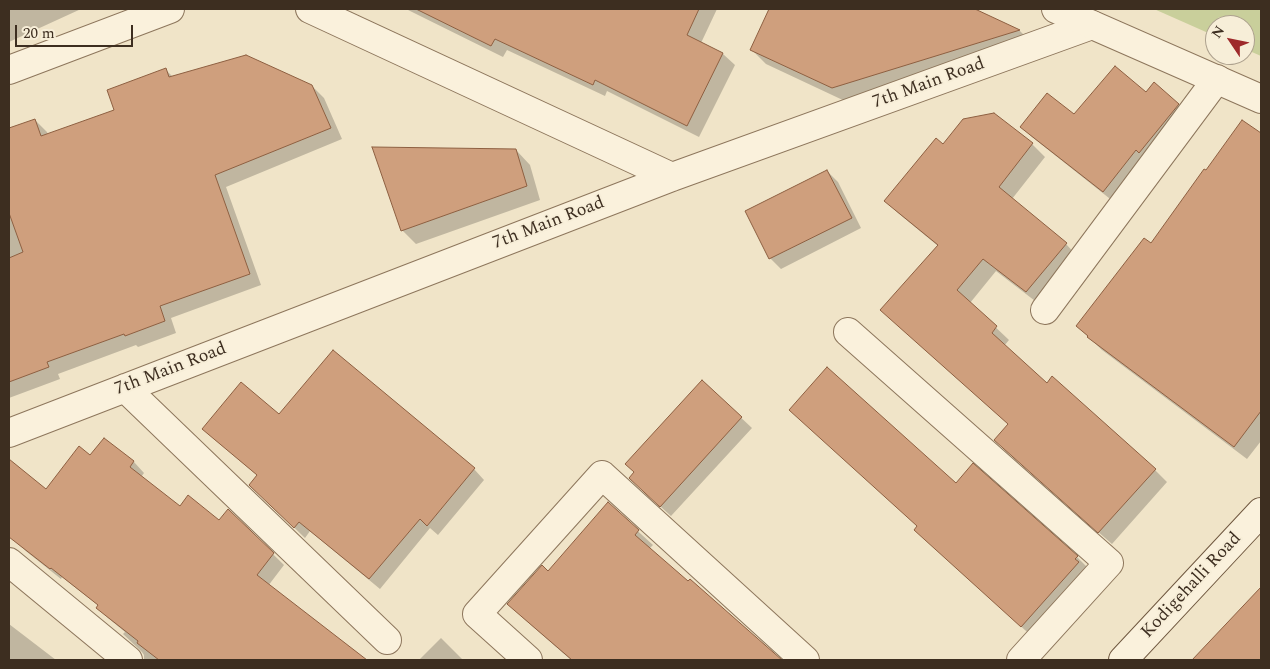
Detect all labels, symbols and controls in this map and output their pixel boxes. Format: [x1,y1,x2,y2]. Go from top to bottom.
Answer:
scale bar [18,15,135,47]
north arrow [1205,15,1255,65]
text: N [1206,21,1230,43]
text: 20 m [23,22,55,45]
street label: 7th Main Road [870,54,988,114]
street label: 7th Main Road [490,193,608,255]
street label: 7th Main Road [112,339,230,401]
street label: Kodigehalli Road [1137,529,1247,643]

